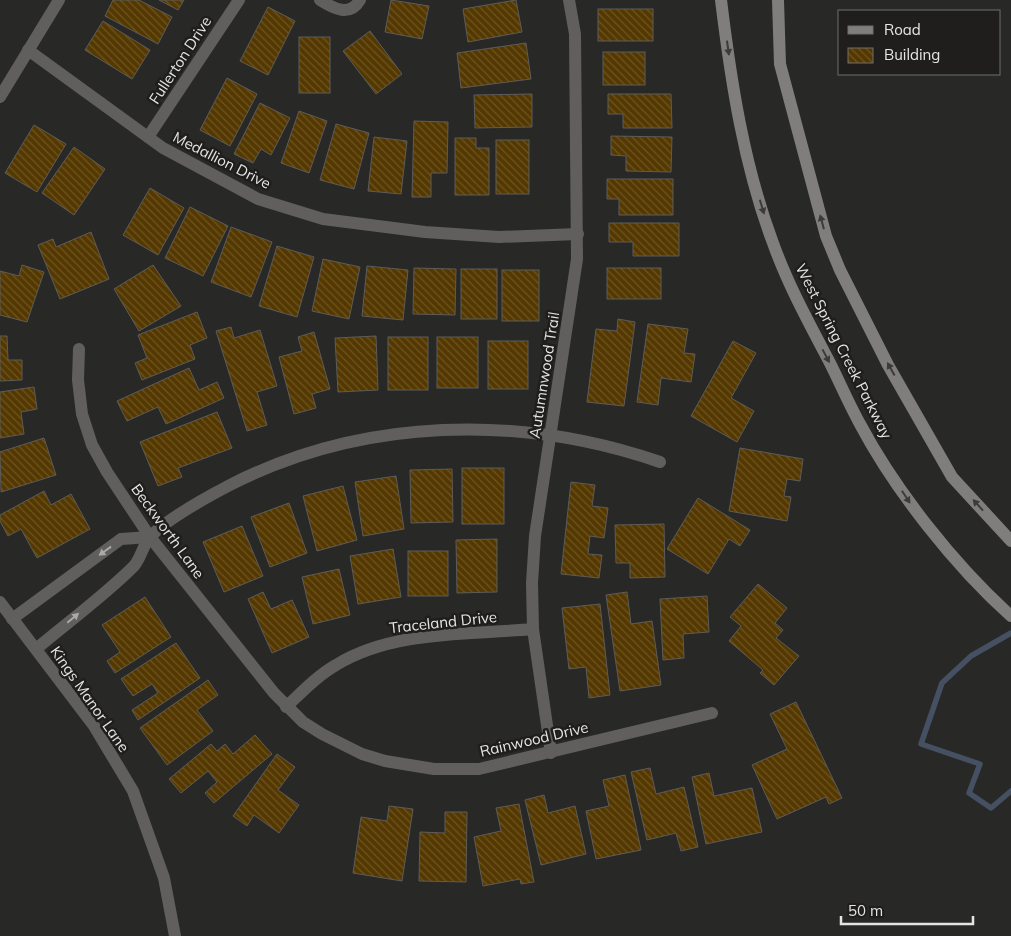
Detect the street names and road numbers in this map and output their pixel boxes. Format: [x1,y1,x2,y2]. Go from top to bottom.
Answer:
street label: Fullerton Drive [145,13,215,107]
street label: Medallion Drive [170,127,274,193]
street label: West Spring Creek Parkway [791,260,897,442]
street label: Autumnwood Trail [525,310,563,440]
street label: Beckworth Lane [127,480,209,582]
street label: Traceland Drive [388,607,498,637]
street label: Kings Manor Lane [46,642,134,756]
street label: Rainwood Drive [478,717,590,761]

